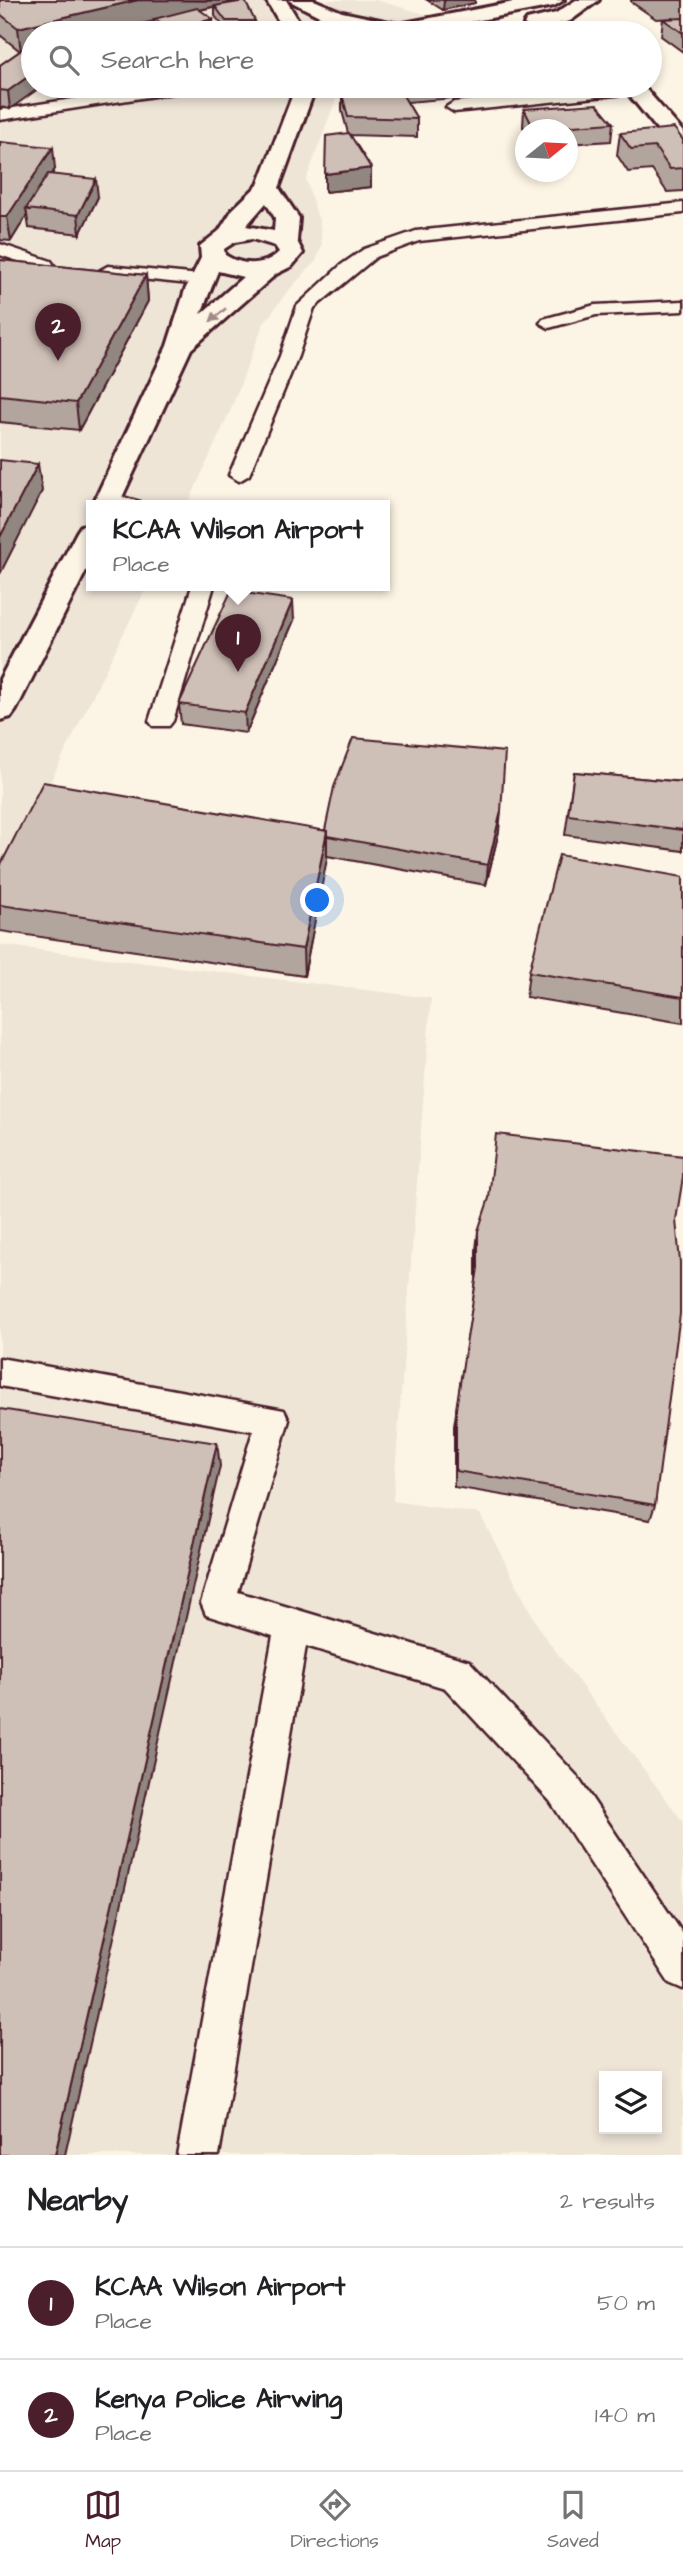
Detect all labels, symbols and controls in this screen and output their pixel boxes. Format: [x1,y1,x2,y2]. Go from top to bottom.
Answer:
search box [21,21,662,98]
icon: search [45,41,83,79]
text: Search here [101,42,254,78]
north arrow [515,119,578,182]
pin: 2 [35,303,81,361]
one-way arrow [210,307,227,322]
popup [86,500,390,591]
text: KCAA Wilson Airport [113,512,363,548]
text: Place [113,548,170,580]
pin: 1 [215,614,261,672]
your location [300,883,334,917]
map controls [599,2071,662,2134]
button: layers [599,2071,662,2134]
text: Nearby [28,2180,128,2222]
text: 2 results [560,2185,655,2217]
text: KCAA Wilson Airport [95,2269,345,2305]
text: 1 [50,2287,52,2319]
text: 50 m [597,2287,655,2319]
text: Place [95,2305,152,2337]
text: Kenya Police Airwing [95,2381,342,2417]
text: 2 [44,2399,58,2431]
text: 140 m [595,2399,655,2431]
text: Place [95,2417,152,2449]
tab: Map [84,2486,122,2555]
tab: Directions [290,2486,379,2555]
tab: Saved [547,2486,599,2555]

